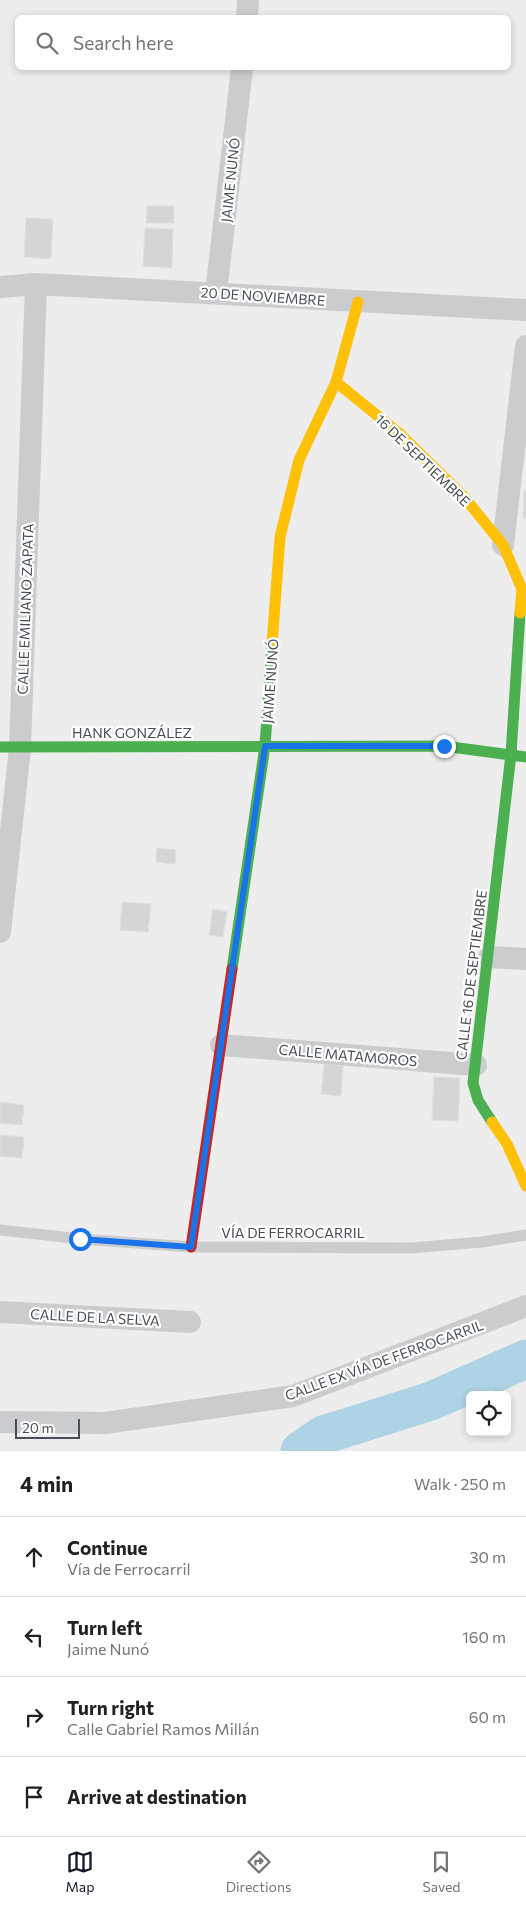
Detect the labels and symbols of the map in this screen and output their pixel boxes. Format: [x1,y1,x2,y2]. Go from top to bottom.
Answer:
street label: JAIME NUNÓ [217,137,243,223]
street label: 20 DE NOVIEMBRE [200,283,326,309]
street label: 16 DE SEPTIEMBRE [372,410,474,510]
street label: CALLE EMILIANO ZAPATA [14,523,36,695]
street label: JAIME NUNÓ [259,638,281,724]
street label: HANK GONZÁLEZ [72,724,192,741]
route end [433,735,456,758]
street label: CALLE 16 DE SEPTIEMBRE [452,889,490,1061]
street label: CALLE MATAMOROS [278,1040,418,1070]
street label: VÍA DE FERROCARRIL [221,1224,365,1241]
route start [69,1228,92,1251]
street label: CALLE DE LA SELVA [30,1305,160,1329]
street label: CALLE EX VÍA DE FERROCARRIL [282,1316,486,1404]
scale bar [15,1416,80,1439]

